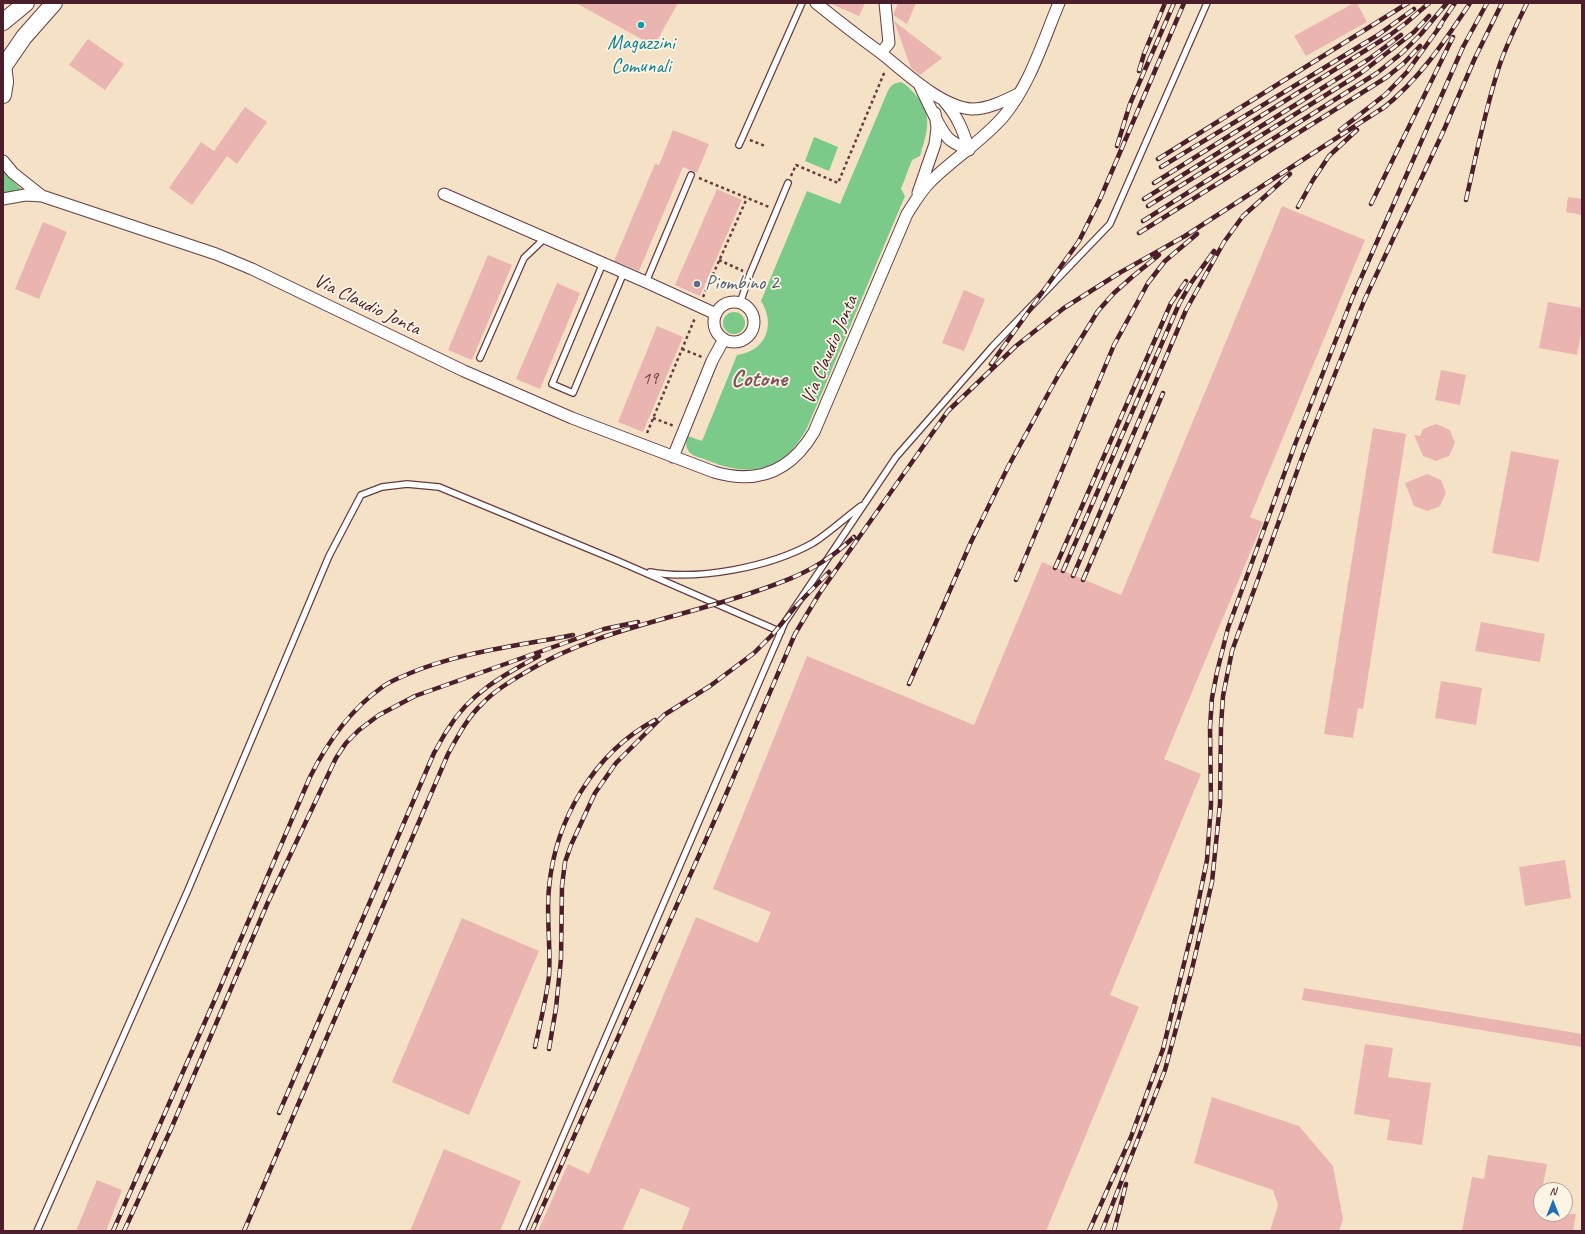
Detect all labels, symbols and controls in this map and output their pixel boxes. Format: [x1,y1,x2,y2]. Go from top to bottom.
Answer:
marker: Magazzini Comunali [636,20,646,30]
place label: Magazzini Comunali [607,32,675,79]
street label: Via Claudio Jonta [310,269,424,341]
place label: Piombino 2 [705,272,779,296]
marker: Piombino 2 [692,279,702,289]
street label: Via Claudio Jonta [796,292,864,408]
district label: Cotone [731,366,787,394]
house number: 19 [642,368,658,390]
north arrow [1533,1182,1573,1222]
text: N [1550,1184,1556,1198]

